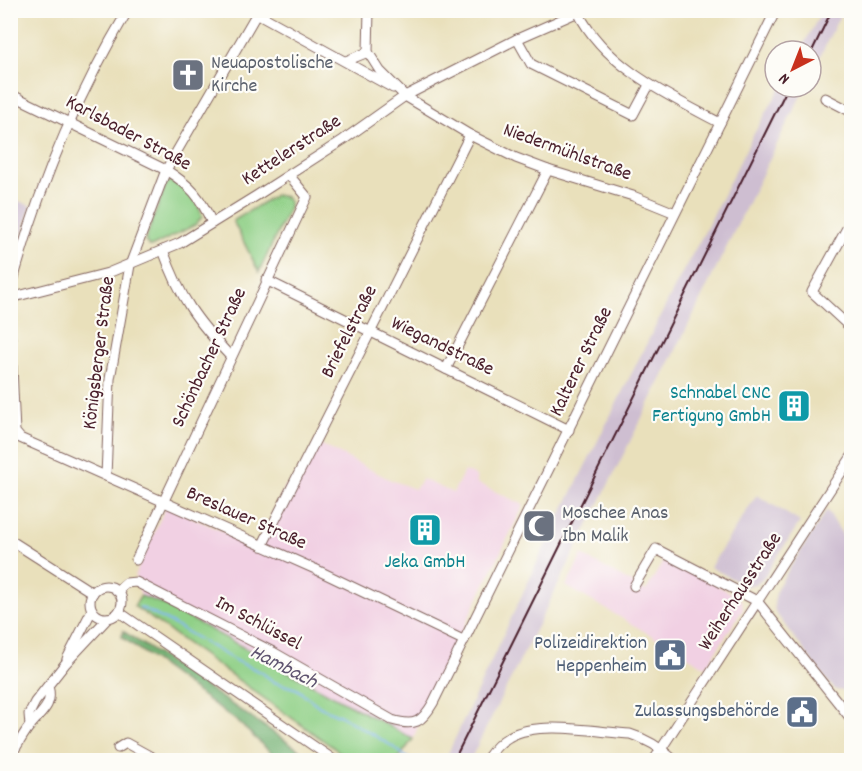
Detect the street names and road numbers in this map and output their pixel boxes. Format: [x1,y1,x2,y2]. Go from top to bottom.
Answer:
street label: Karlsbader Straße [60,89,196,179]
street label: Kettelerstraße [237,108,347,194]
street label: Niedermühlstraße [499,117,635,189]
street label: Königsberger Straße [77,275,123,431]
street label: Briefelstraße [315,281,385,383]
street label: Schönbacher Straße [165,283,255,433]
street label: Kalterer Straße [543,302,621,422]
street label: Wiegandstraße [386,310,498,384]
street label: Breslauer Straße [181,480,311,558]
street label: Weiherhausstraße [692,527,790,657]
street label: Im Schlüssel [210,589,306,659]

